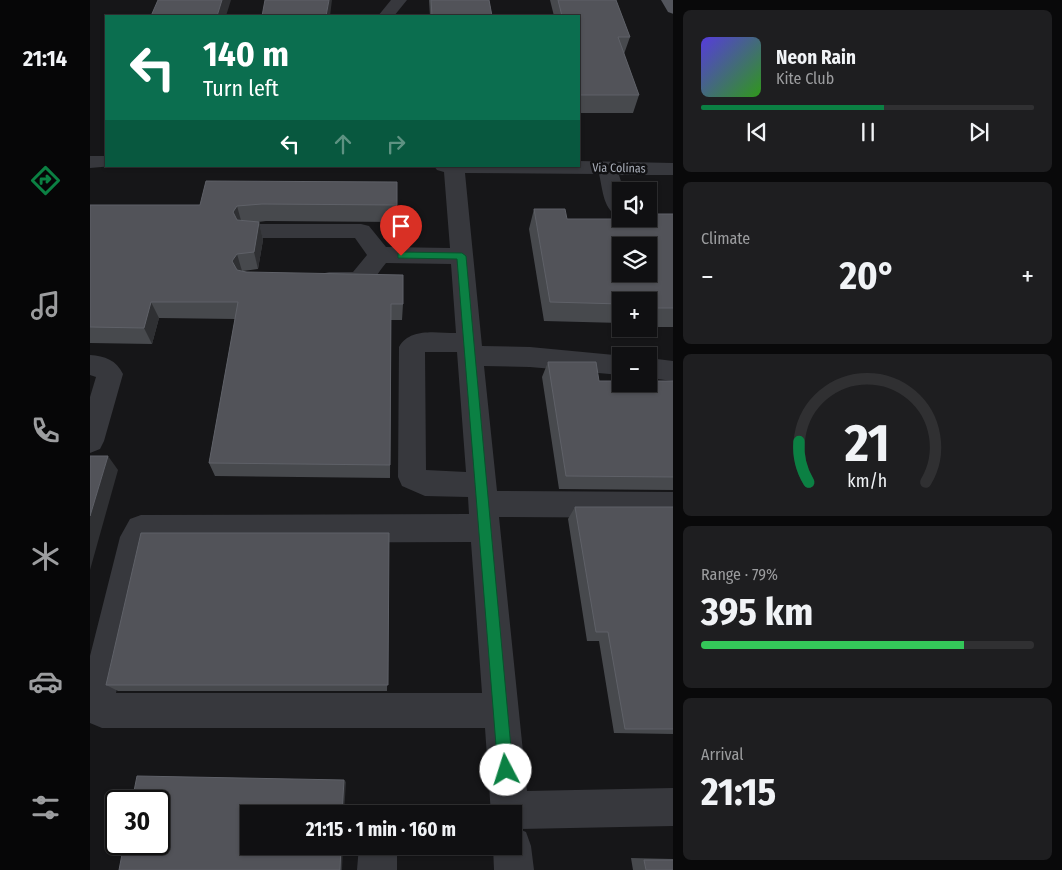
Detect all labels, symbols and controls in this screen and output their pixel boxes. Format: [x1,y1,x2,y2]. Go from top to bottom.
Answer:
text: 140 m [203,33,289,75]
icon: left [120,35,185,100]
text: 21:14 [23,45,67,72]
text: Neon Rain [776,46,856,69]
text: Kite Club [776,69,834,88]
text: Turn left [203,75,279,102]
icon: previous [743,118,771,146]
icon: pause [854,118,882,146]
icon: next [965,118,993,146]
icon: left [276,130,304,158]
icon: ahead [329,130,357,158]
icon: right [382,130,410,158]
street label: Via Colinas [592,161,646,175]
icon: directions [28,163,63,198]
map controls [612,182,657,392]
button: sound [612,182,657,227]
pin [380,205,422,256]
icon: arrive [387,212,415,240]
text: Climate [701,229,750,248]
button: layers [612,237,657,282]
text: 20° [839,253,896,299]
text: − [701,260,714,293]
text: + [1021,260,1034,293]
icon: music [28,288,63,323]
button: + [612,292,657,337]
button: − [612,347,657,392]
text: 21 [844,412,890,475]
icon: phone [28,413,63,448]
text: km/h [848,470,887,492]
icon: climate [28,539,63,574]
text: Range · 79% [701,565,778,584]
text: 395 km [701,589,813,635]
icon: car [28,664,63,699]
position arrow [479,743,531,795]
text: Arrival [701,745,743,764]
text: 21:15 [701,769,776,815]
icon: filters [28,790,63,825]
speed limit sign: 30 [105,790,170,855]
text: 21:15 · 1 min · 160 m [306,818,456,841]

